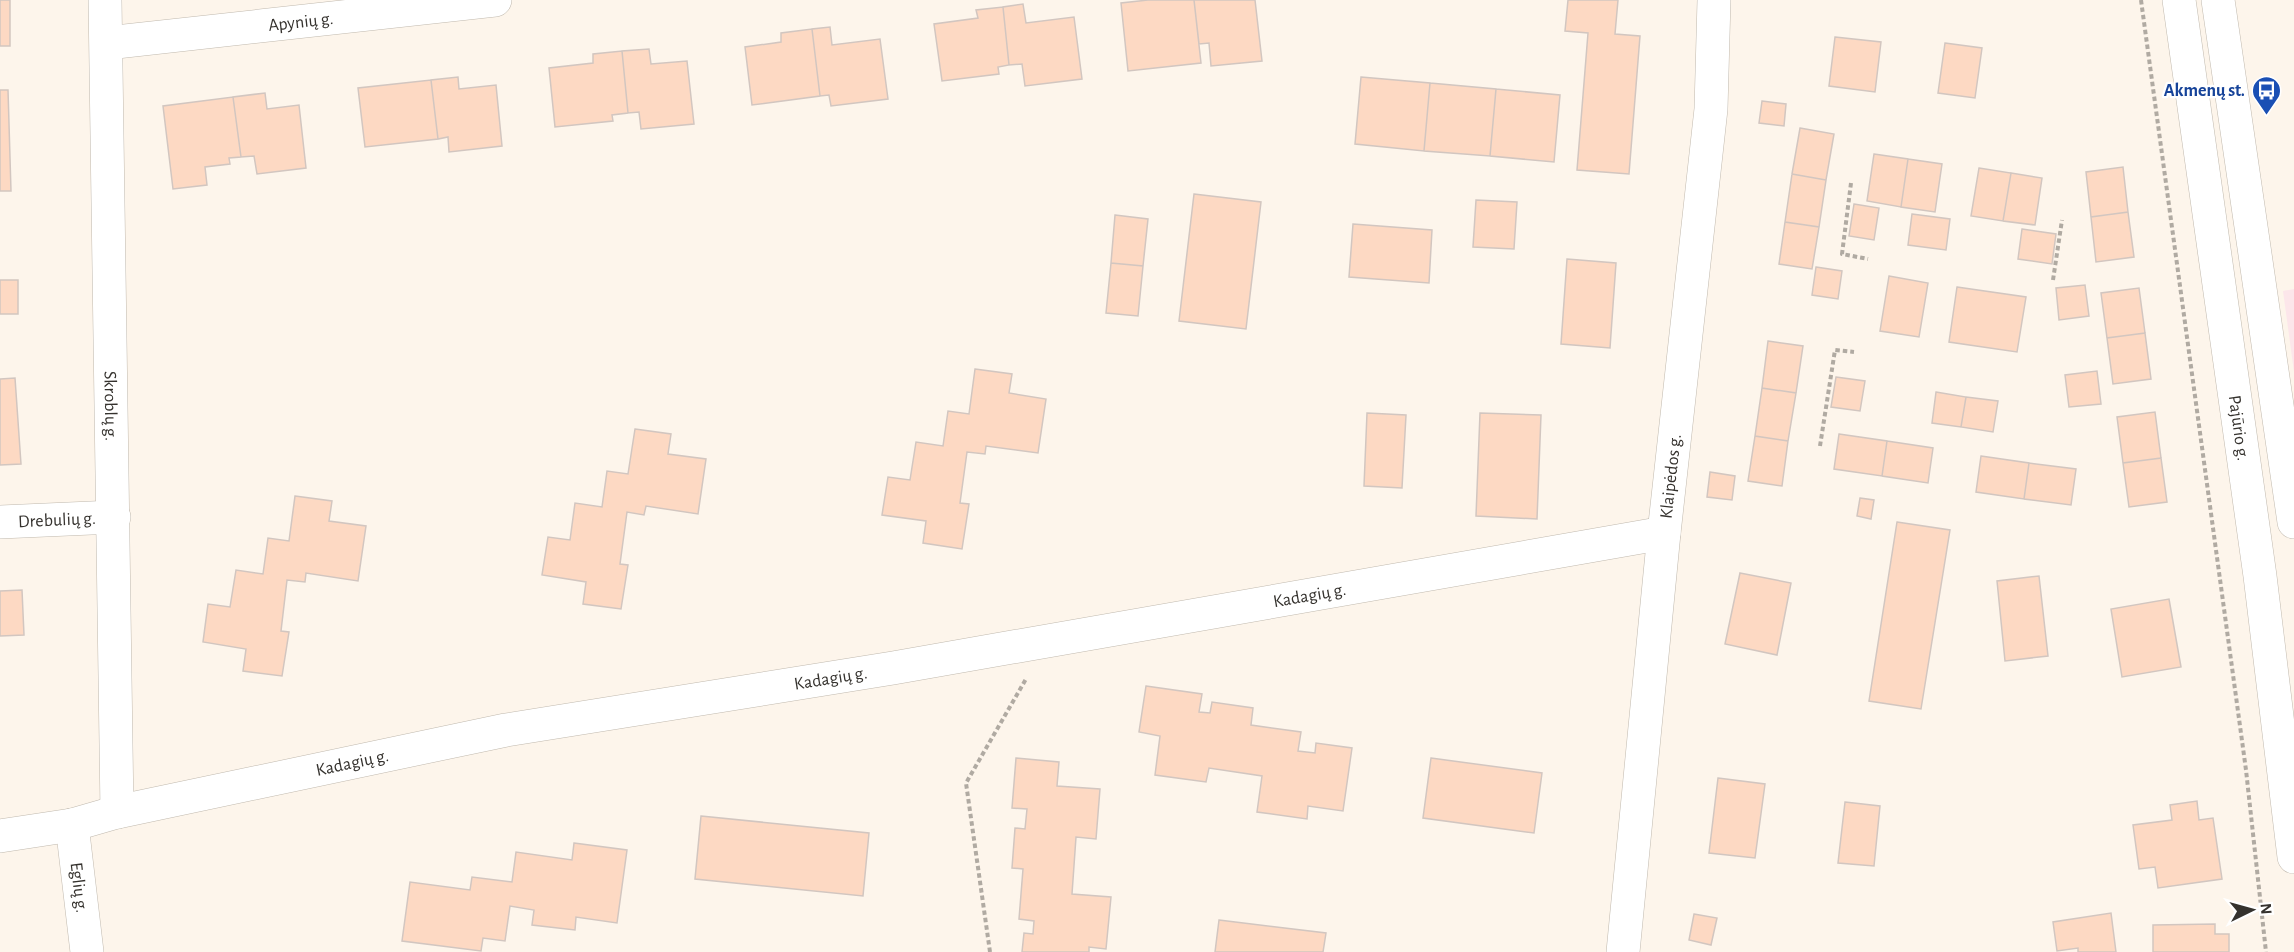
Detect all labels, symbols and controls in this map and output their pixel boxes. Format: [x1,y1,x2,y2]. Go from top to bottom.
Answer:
street label: Apynių g. [267,10,334,35]
bus stop icon: Akmenų st. [2250,74,2282,116]
place label: Akmenų st. [2164,82,2245,100]
street label: Skroblų g. [100,371,120,441]
street label: Pajūrio g. [2225,394,2252,462]
street label: Klaipėdos g. [1658,433,1685,520]
street label: Drebulių g. [18,510,96,531]
street label: Kadagių g. [1272,581,1348,611]
street label: Kadagių g. [793,664,869,694]
street label: Kadagių g. [314,747,390,780]
street label: Eglių g. [66,861,90,914]
north arrow [2222,880,2282,940]
text: N [2257,903,2274,915]

